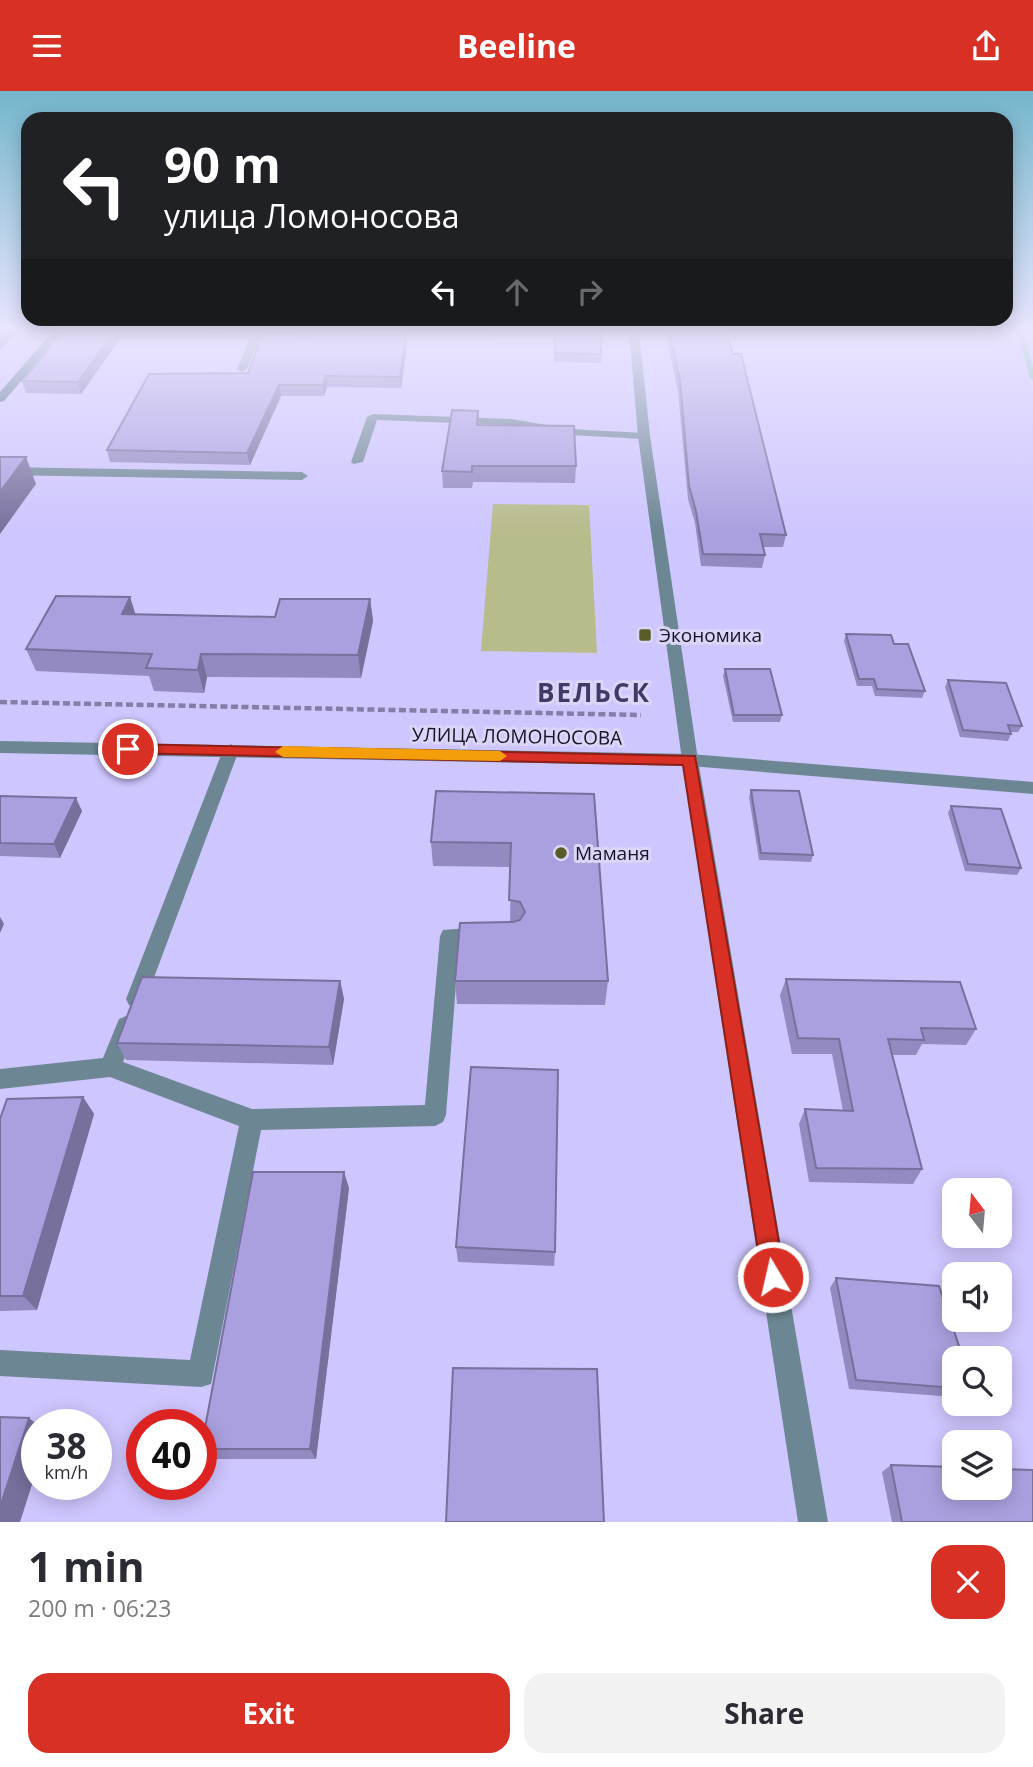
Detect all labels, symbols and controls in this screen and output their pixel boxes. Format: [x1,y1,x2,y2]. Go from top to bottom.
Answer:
text: Beeline [457,24,576,67]
icon: menu [28,27,66,65]
icon: share [967,27,1005,65]
text: 90 m [164,131,281,197]
icon: left [49,140,140,231]
text: улица Ломоносова [164,194,460,237]
icon: left [425,273,463,311]
icon: ahead [498,273,536,311]
icon: right [571,273,609,311]
place label: Экономика [659,622,762,648]
marker: Экономика [637,627,653,643]
district label: ВЕЛЬСК [537,674,651,710]
pin [98,719,158,779]
street label: УЛИЦА ЛОМОНОСОВА [412,721,622,751]
icon: arrive [109,730,147,768]
place label: Маманя [575,840,650,866]
marker: Маманя [553,845,569,861]
north arrow [942,1178,1012,1248]
map controls [942,1178,1012,1500]
position arrow [736,1240,810,1314]
button: sound [942,1262,1012,1332]
button: search [942,1346,1012,1416]
speed limit sign: 40 [126,1409,217,1500]
text: 38 [46,1422,87,1469]
button: layers [942,1430,1012,1500]
text: km/h [45,1460,88,1484]
text: 1 min [28,1537,145,1594]
button: close [931,1545,1005,1619]
text: 200 m · 06:23 [28,1592,171,1624]
button: Exit [28,1673,510,1753]
button: Share [524,1673,1005,1753]

